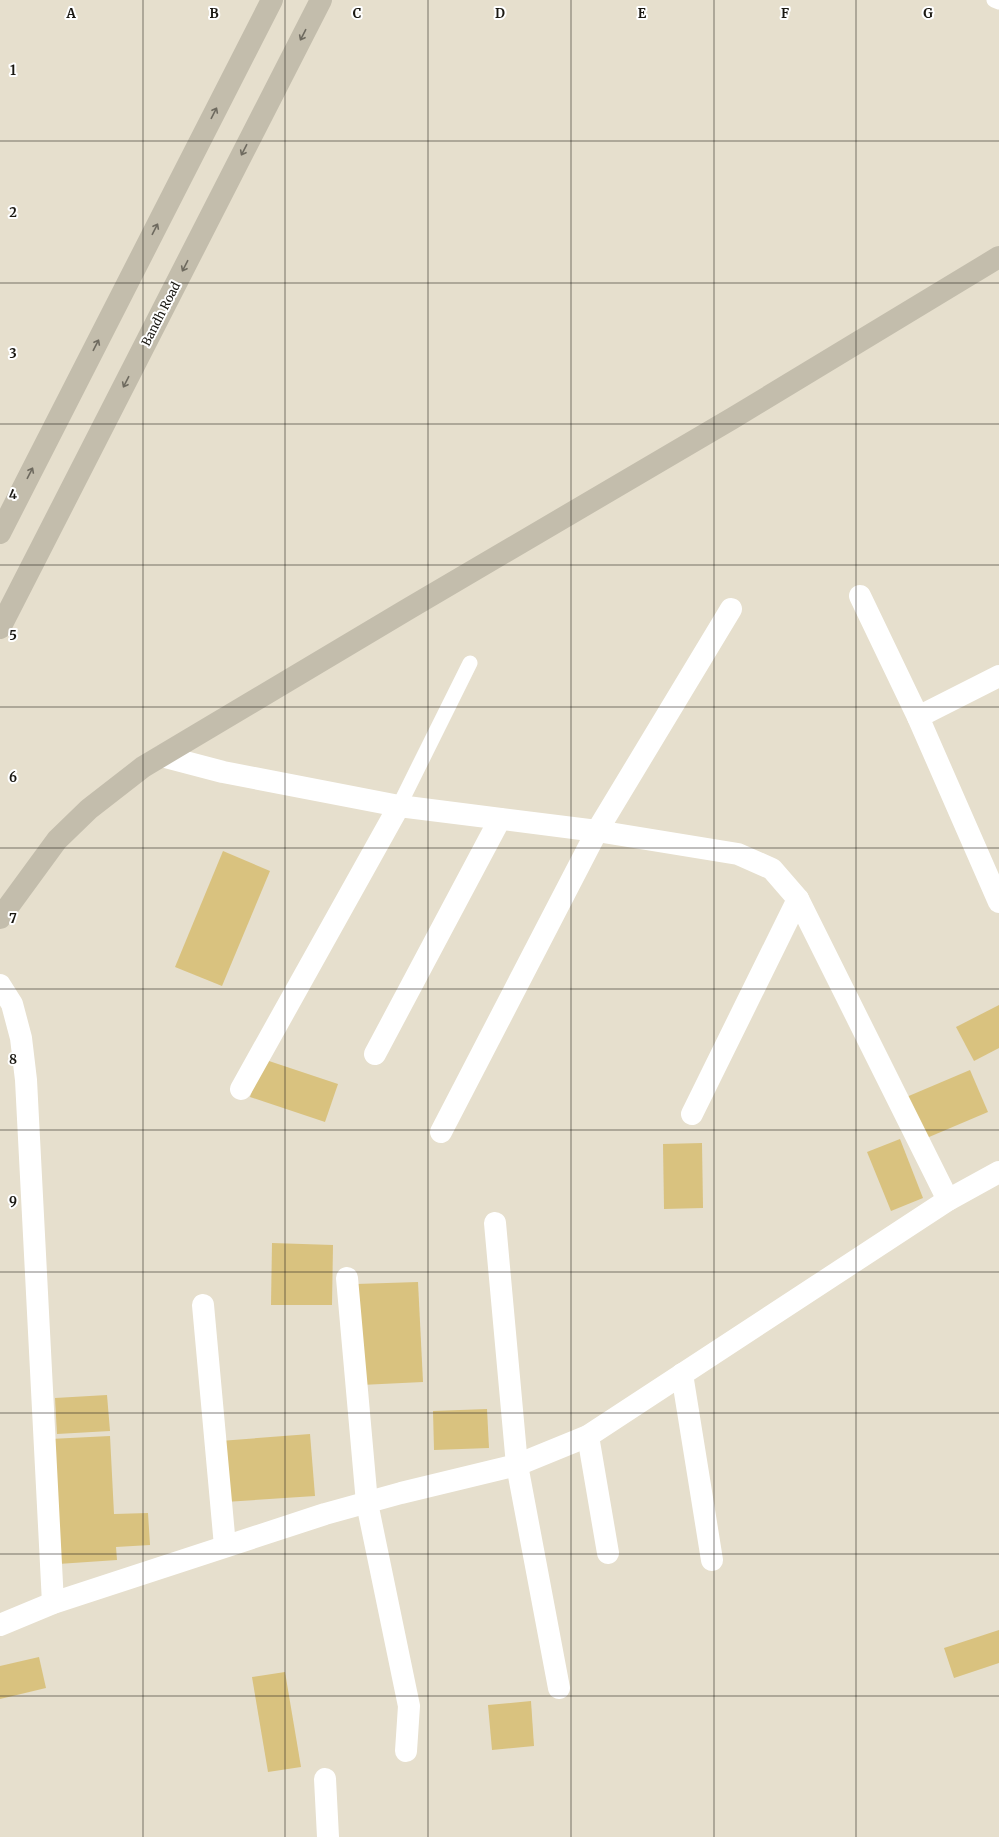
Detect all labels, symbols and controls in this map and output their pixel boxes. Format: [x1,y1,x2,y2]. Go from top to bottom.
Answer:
text: A [65,5,76,22]
text: B [209,5,219,22]
text: C [353,5,362,22]
text: D [495,5,505,22]
text: E [638,5,647,22]
text: F [781,5,789,22]
text: G [923,5,933,22]
one-way arrow [299,28,307,40]
text: 1 [10,62,16,79]
one-way arrow [211,107,219,119]
one-way arrow [240,144,247,156]
text: 2 [9,204,17,221]
one-way arrow [152,223,159,235]
one-way arrow [181,260,188,272]
street label: Bandh Road [138,279,183,348]
one-way arrow [93,339,100,351]
text: 3 [9,345,17,362]
one-way arrow [122,376,129,388]
one-way arrow [27,467,35,479]
text: 4 [9,486,18,503]
text: 5 [9,627,17,644]
text: 6 [9,769,17,786]
text: 7 [9,910,17,927]
text: 8 [9,1051,17,1068]
text: 9 [9,1193,17,1210]

